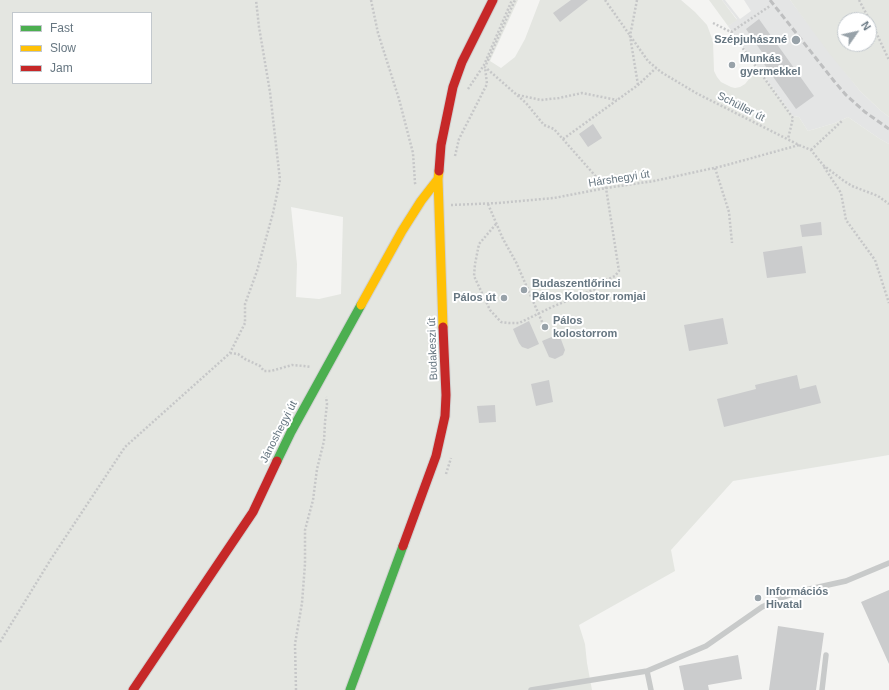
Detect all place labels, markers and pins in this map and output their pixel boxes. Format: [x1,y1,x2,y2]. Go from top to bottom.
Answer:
place label: Szépjuhászné [714,33,787,47]
marker: Szépjuhászné [790,34,802,46]
place label: Munkás gyermekkel [740,52,801,78]
marker: Munkás gyermekkel [727,60,737,70]
place label: Budaszentlőrinci Pálos Kolostor romjai [532,277,646,303]
marker: Budaszentlőrinci Pálos Kolostor romjai [519,285,529,295]
place label: Pálos út [453,291,496,305]
marker: Pálos út [499,293,509,303]
place label: Pálos kolostorrom [553,314,617,340]
marker: Pálos kolostorrom [540,322,550,332]
place label: Információs Hivatal [766,585,828,611]
marker: Információs Hivatal [753,593,763,603]

